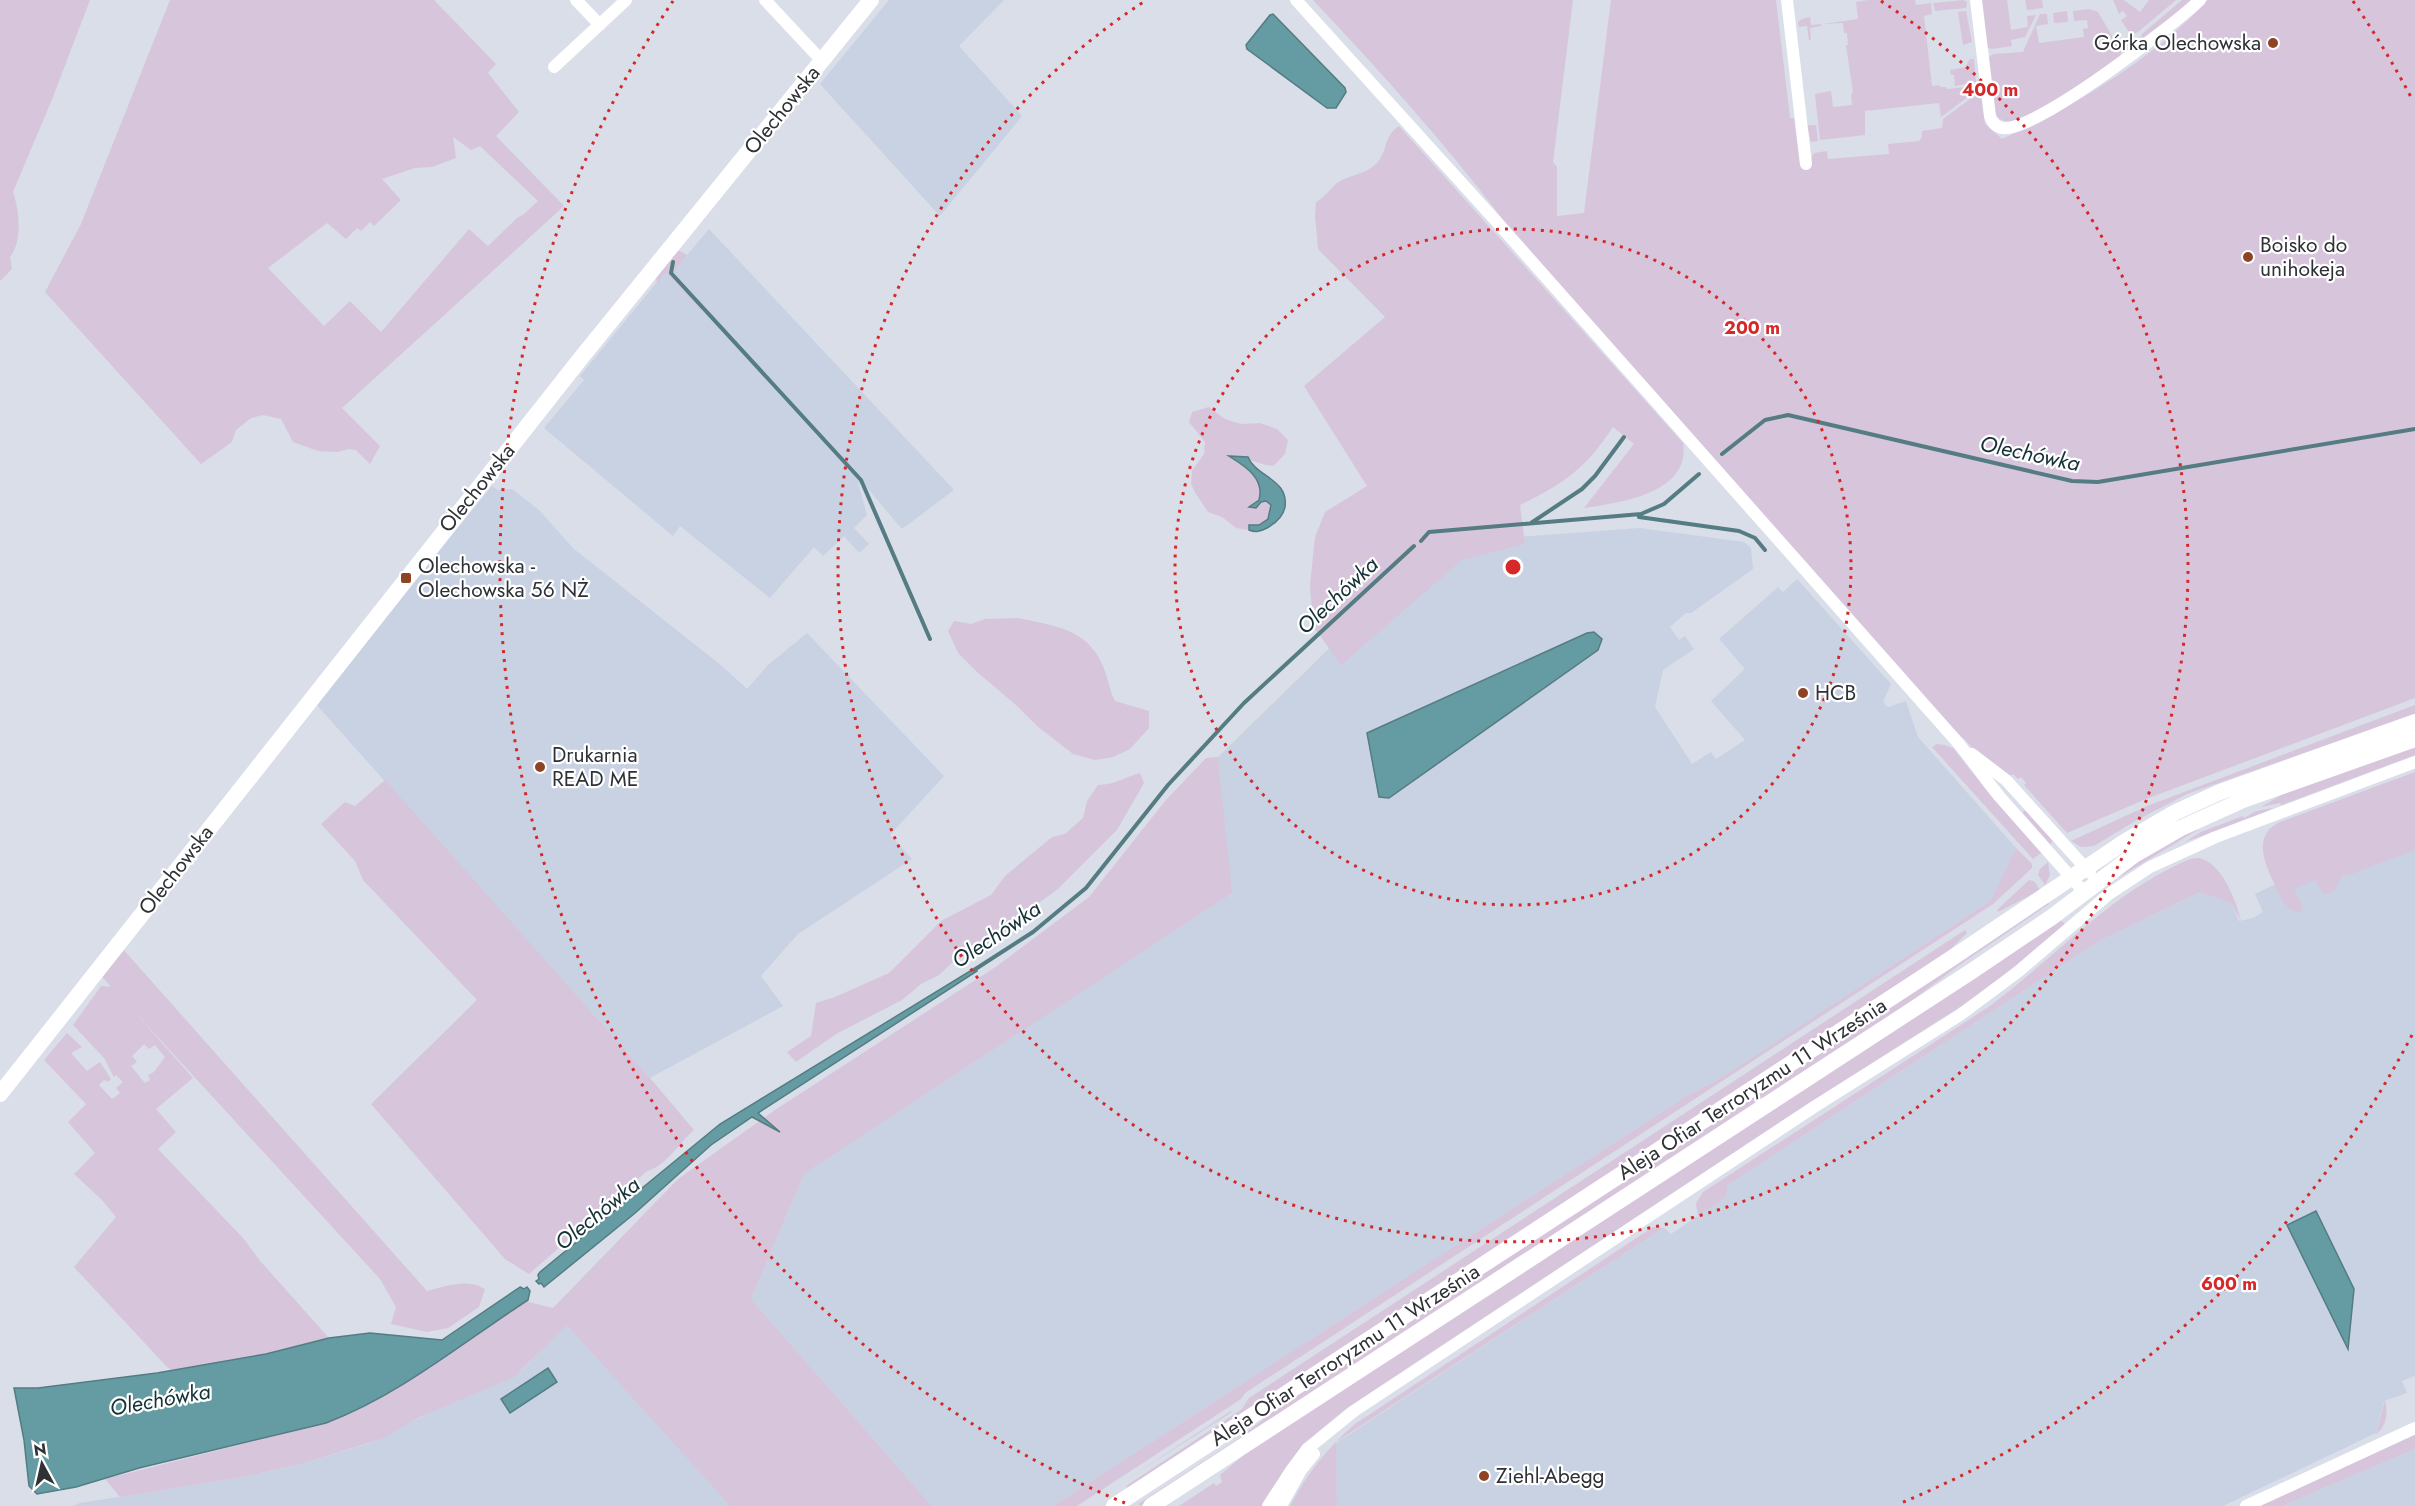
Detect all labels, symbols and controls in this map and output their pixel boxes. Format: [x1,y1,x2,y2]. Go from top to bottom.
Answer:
place label: Górka Olechowska [2094,28,2261,58]
marker: Górka Olechowska [2266,36,2280,50]
street label: Olechowska [737,59,827,161]
text: 400 m [1962,77,2018,103]
place label: Boisko do unihokeja [2260,230,2347,284]
marker: Boisko do unihokeja [2241,250,2255,264]
text: 200 m [1724,315,1780,341]
water label: Olechówka [1977,427,2083,479]
street label: Olechowska [432,437,522,539]
water label: Olechówka [1289,549,1385,641]
place label: Olechowska - Olechowska 56 NŻ [418,551,589,605]
centre of rings [1503,557,1523,577]
marker: Olechowska - Olechowska 56 NŻ [399,571,413,585]
place label: HCB [1815,678,1856,708]
marker: HCB [1796,686,1810,700]
place label: Drukarnia READ ME [552,740,638,794]
marker: Drukarnia READ ME [533,760,547,774]
street label: Olechowska [131,819,221,921]
water label: Olechówka [945,892,1047,976]
street label: Aleja Ofiar Terroryzmu 11 Września [1612,991,1892,1187]
water label: Olechówka [547,1169,647,1257]
street label: Aleja Ofiar Terroryzmu 11 Września [1205,1257,1485,1453]
text: 600 m [2201,1271,2257,1297]
water label: Olechówka [107,1374,213,1424]
north arrow [12,1434,72,1494]
text: N [32,1437,48,1462]
place label: Ziehl-Abegg [1496,1461,1605,1491]
marker: Ziehl-Abegg [1477,1469,1491,1483]

